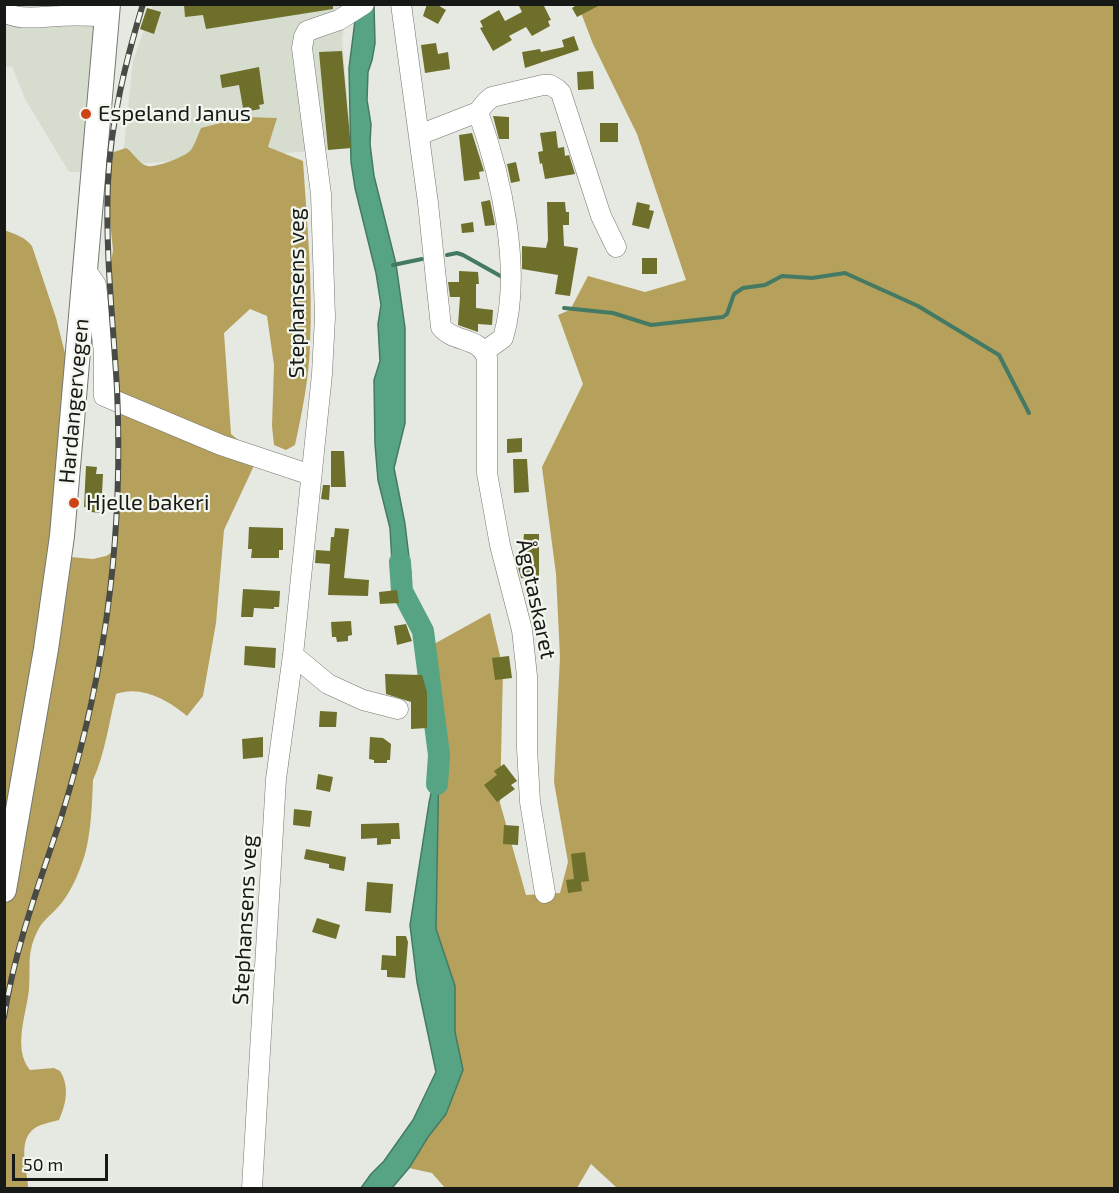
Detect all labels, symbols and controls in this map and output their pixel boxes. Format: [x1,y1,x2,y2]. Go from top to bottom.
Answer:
place label: Espeland Janus [98,101,251,127]
marker: Espeland Janus [79,107,93,121]
street label: Stephansens veg [284,208,310,378]
street label: Hardangervegen [54,317,94,485]
place label: Hjelle bakeri [86,490,209,516]
marker: Hjelle bakeri [67,496,81,510]
street label: Ågotaskaret [510,537,562,661]
street label: Stephansens veg [227,834,263,1006]
scale bar [15,1142,111,1180]
text: 50 m [23,1153,63,1175]

